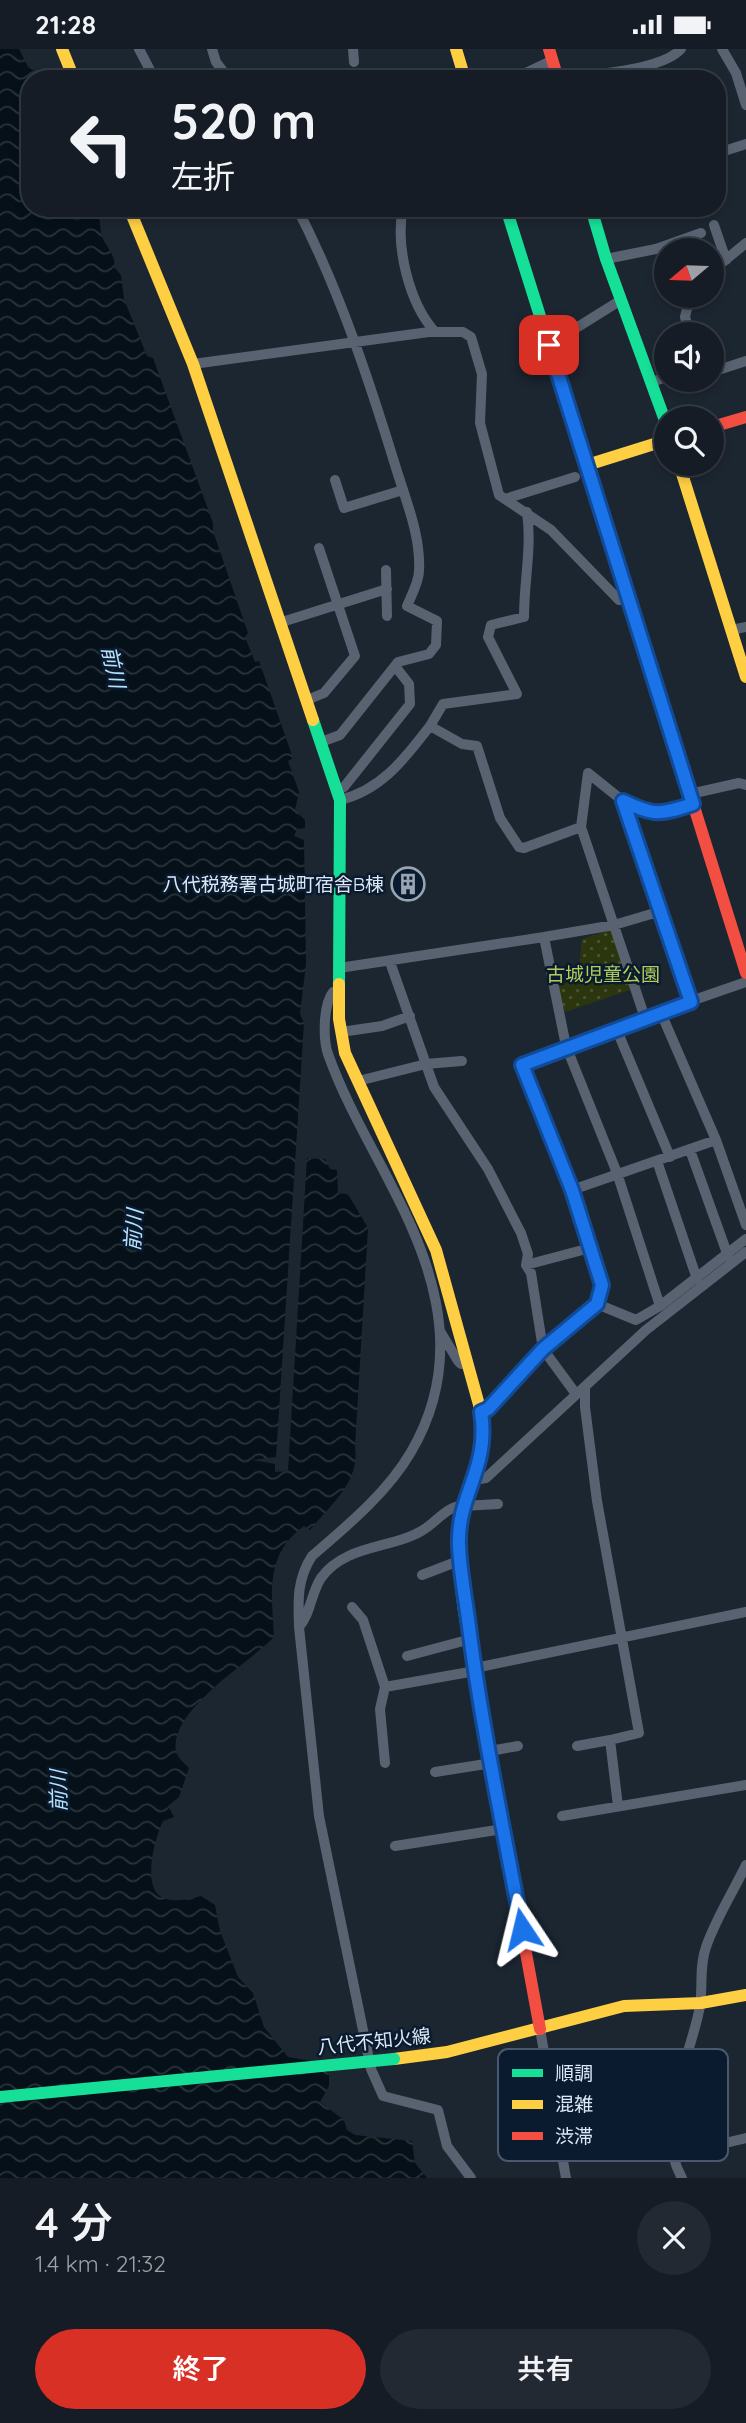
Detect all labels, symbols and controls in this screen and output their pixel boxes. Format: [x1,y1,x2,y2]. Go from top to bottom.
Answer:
text: 21:28 [35,8,96,41]
text: 520 m [171,90,316,151]
icon: left [56,98,147,189]
text: 左折 [171,156,235,196]
north arrow [654,238,724,308]
map controls [654,238,724,476]
pin [519,315,579,375]
button: sound [654,322,724,392]
icon: arrive [530,326,568,364]
button: search [654,406,724,476]
water label: 前川 [97,644,131,692]
building icon: 八代税務署古城町宿舎B棟 [389,865,427,903]
place label: 八代税務署古城町宿舎B棟 [163,872,384,896]
park label: 古城児童公園 [546,962,660,986]
water label: 前川 [119,1206,148,1252]
water label: 前川 [45,1768,71,1812]
position arrow [485,1892,559,1966]
street label: 八代不知火線 [316,2023,432,2059]
legend [498,2049,728,2161]
text: 順調 [555,2061,593,2085]
text: 混雑 [555,2092,593,2116]
text: 渋滞 [555,2124,593,2148]
text: 4 分 [35,2196,113,2249]
button: close [637,2201,711,2275]
text: 1.4 km · 21:32 [35,2249,166,2278]
button: 終了 [35,2329,366,2409]
button: 共有 [380,2329,711,2409]

